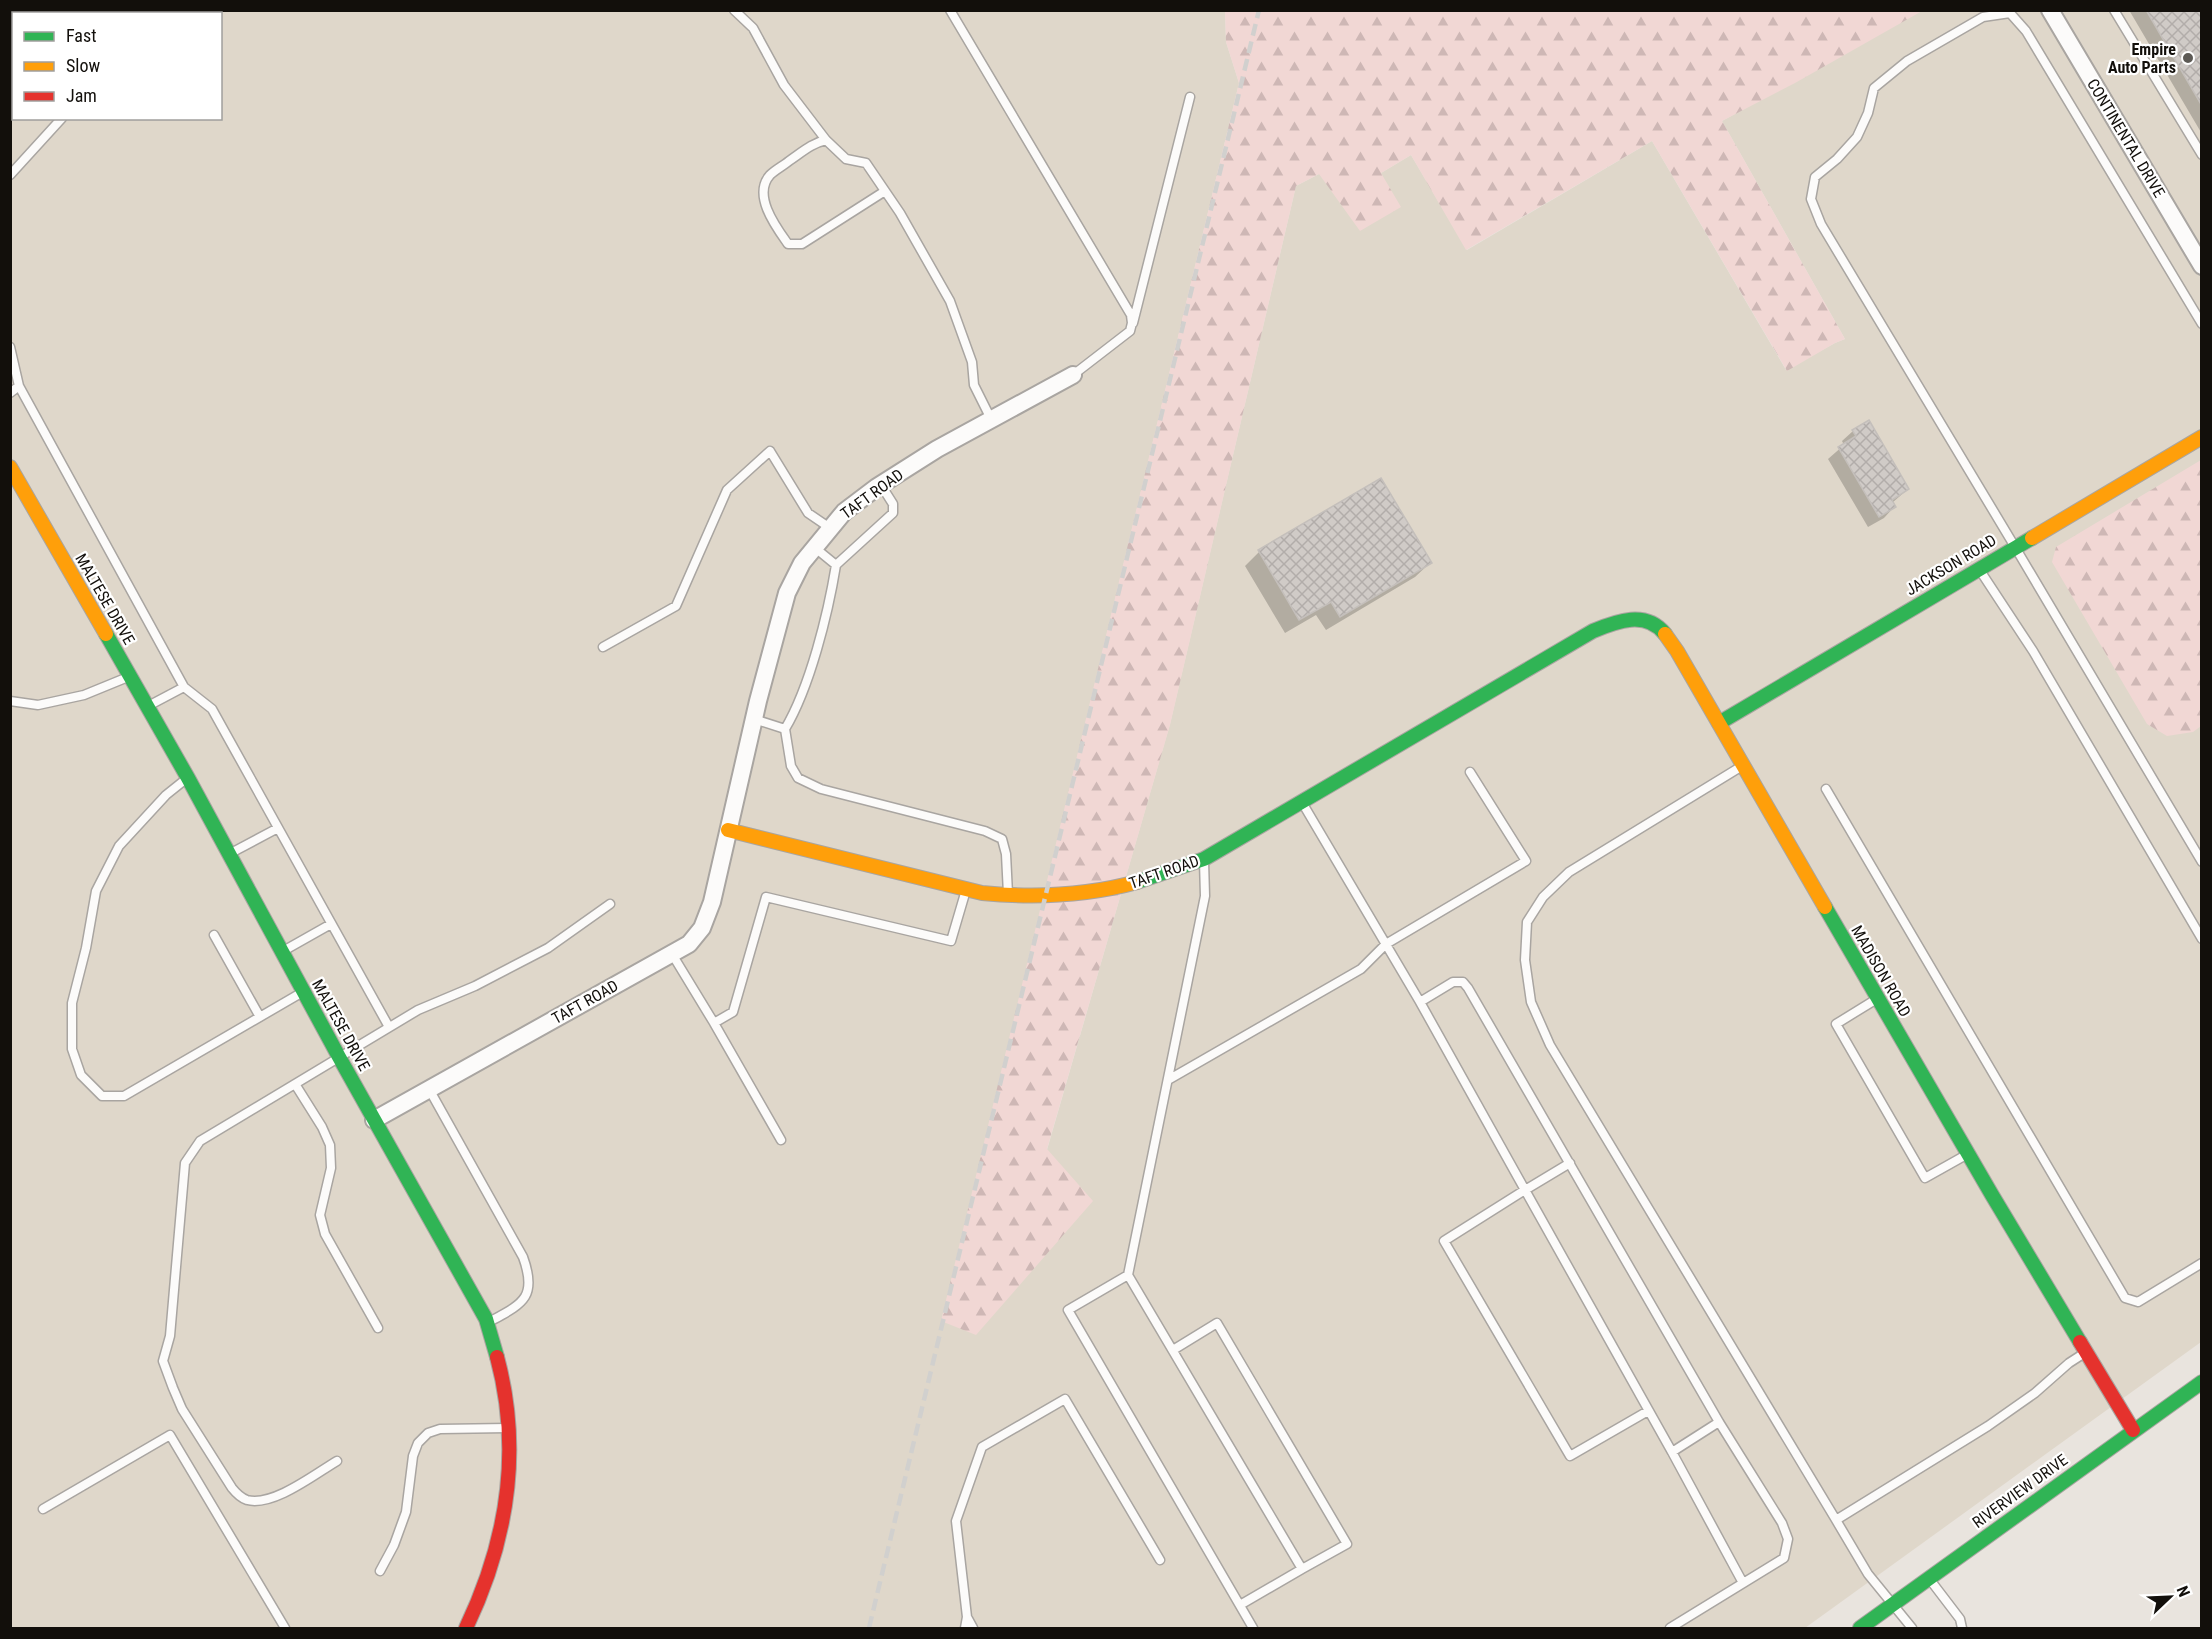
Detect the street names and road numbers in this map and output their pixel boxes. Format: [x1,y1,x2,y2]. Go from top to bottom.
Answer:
street label: CONTINENTAL DRIVE [2083,75,2169,201]
street label: TAFT ROAD [837,465,907,523]
street label: JACKSON ROAD [1902,531,2000,599]
street label: MALTESE DRIVE [71,550,139,648]
street label: TAFT ROAD [1126,851,1202,893]
street label: MADISON ROAD [1847,922,1915,1020]
street label: MALTESE DRIVE [308,976,374,1074]
street label: TAFT ROAD [549,976,621,1028]
street label: RIVERVIEW DRIVE [1969,1450,2071,1532]

